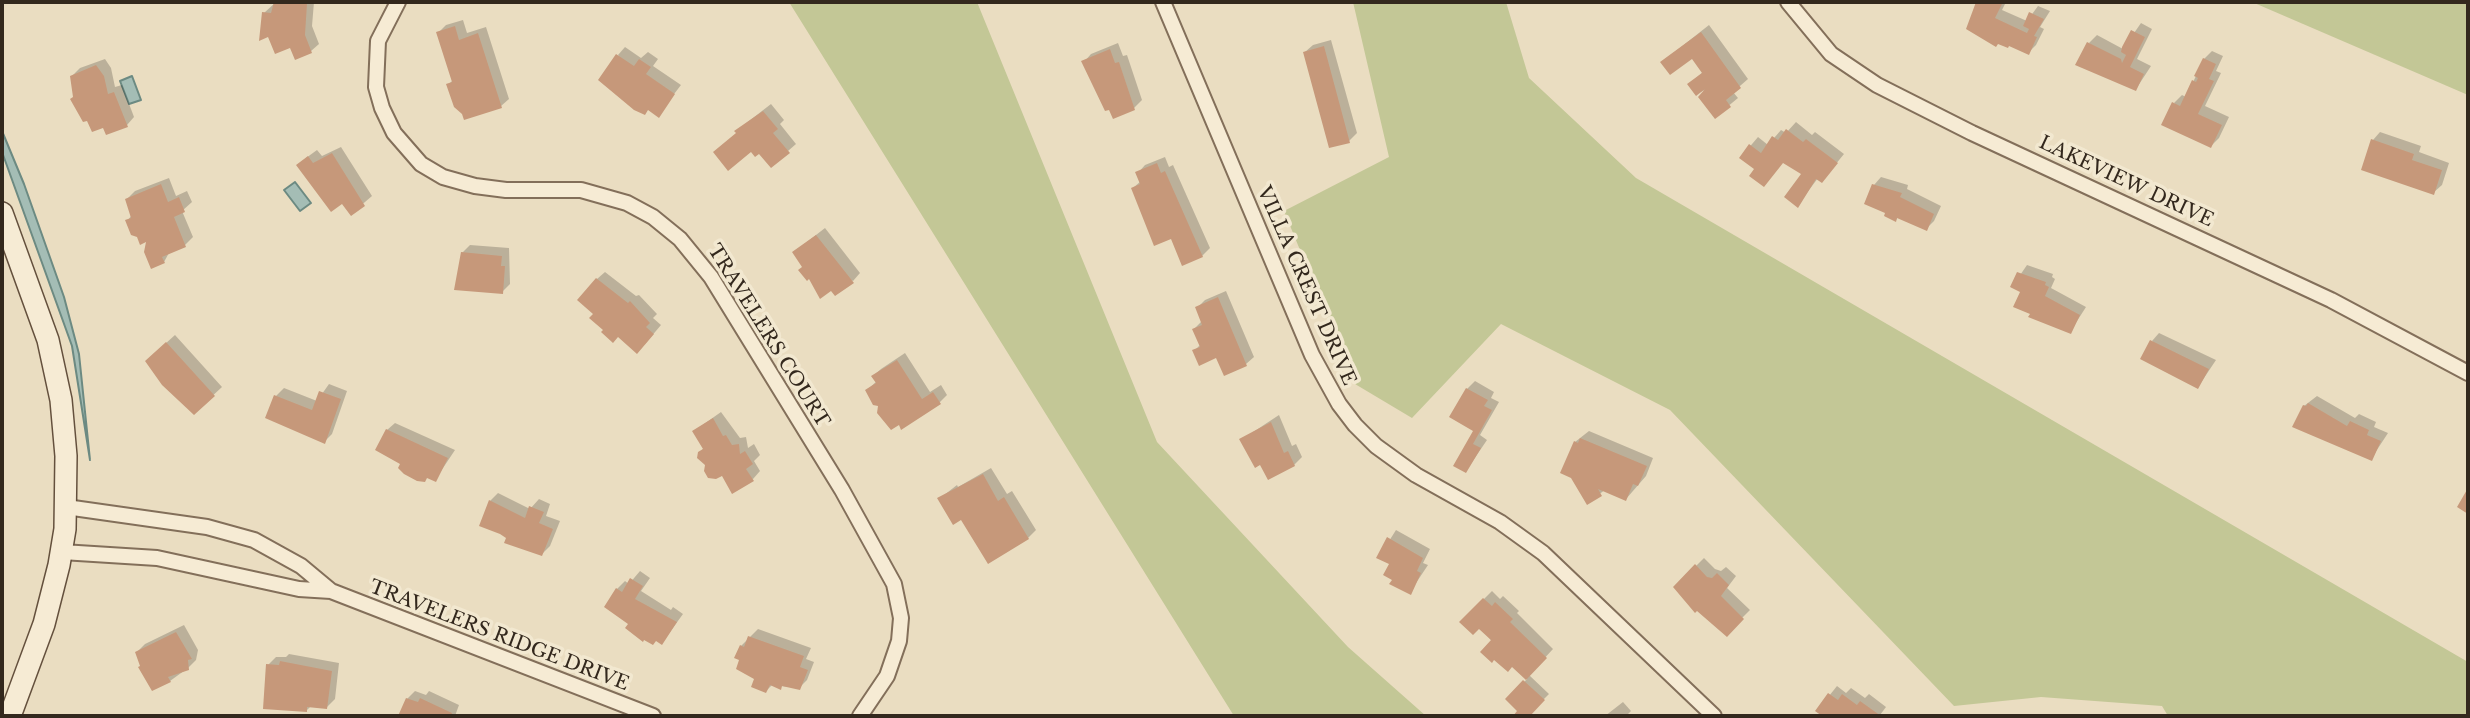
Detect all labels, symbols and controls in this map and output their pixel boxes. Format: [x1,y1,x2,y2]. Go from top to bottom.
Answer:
street label: LAKEVIEW DRIVE [2035,132,2217,232]
street label: VILLA CREST DRIVE [1252,183,1360,389]
street label: TRAVELERS COURT [702,240,834,432]
street label: TRAVELERS RIDGE DRIVE [366,576,632,696]

